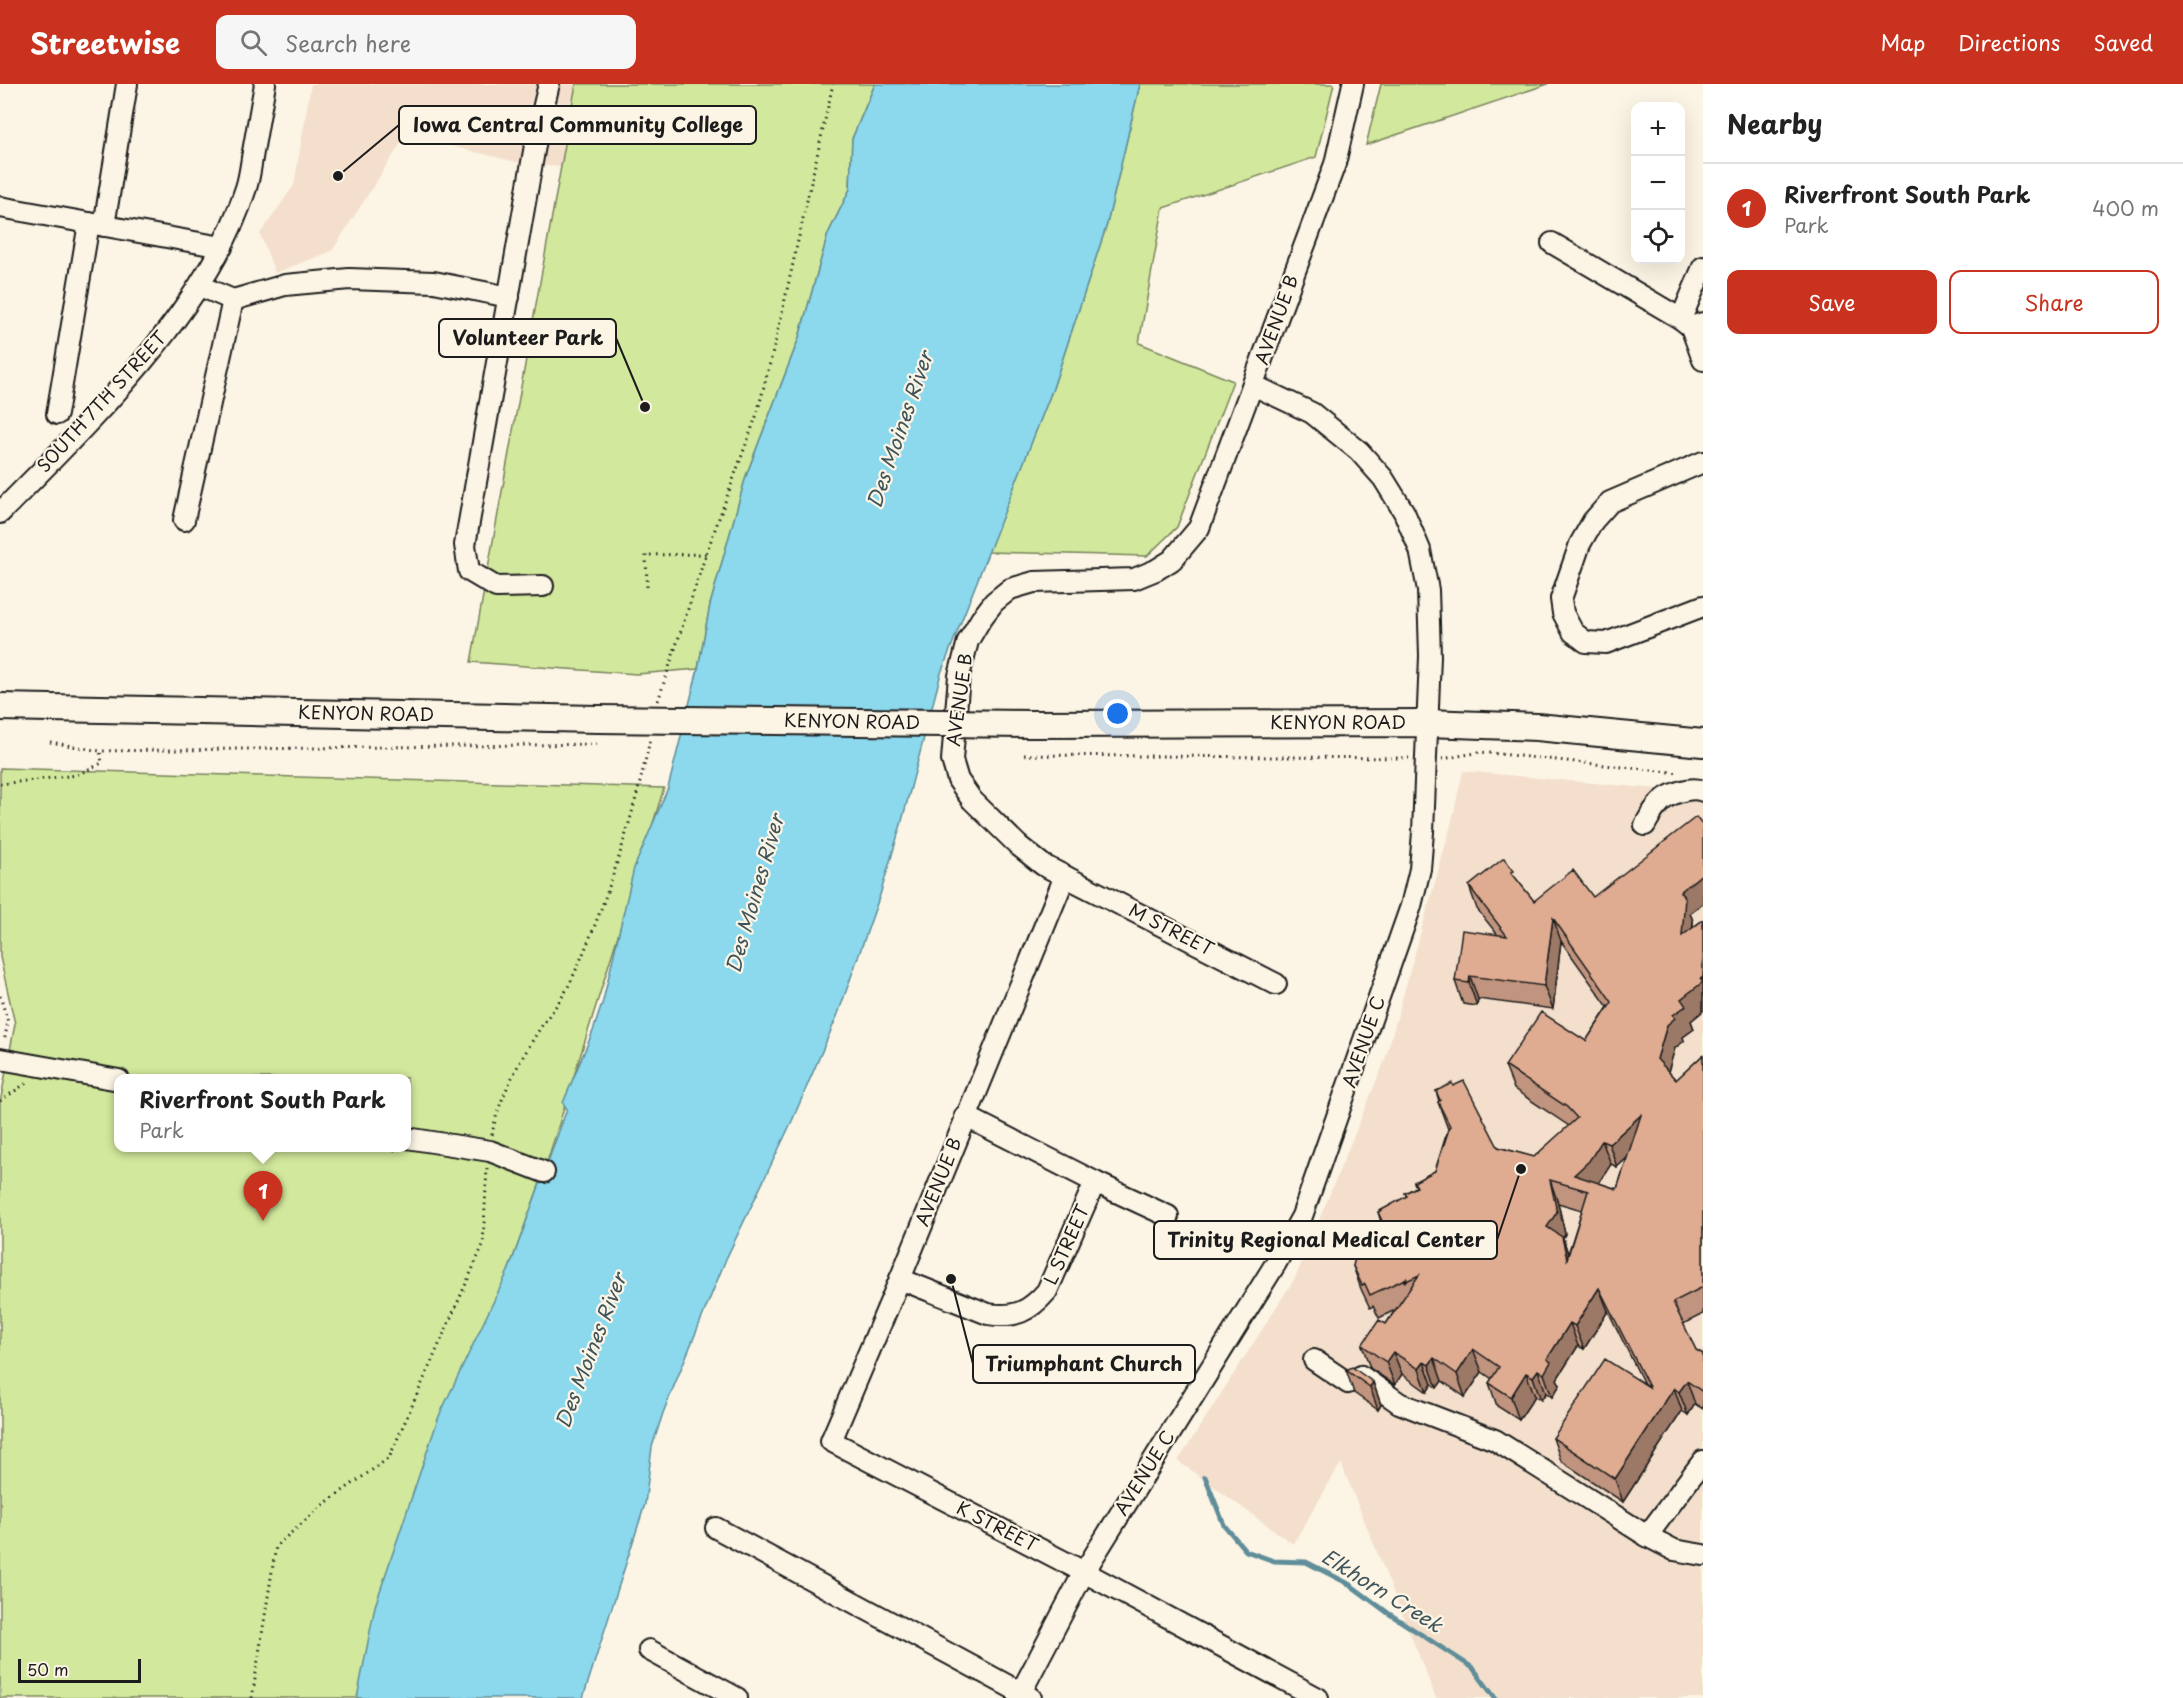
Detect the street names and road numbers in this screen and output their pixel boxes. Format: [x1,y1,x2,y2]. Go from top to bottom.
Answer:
street label: AVENUE B [1247,271,1304,368]
street label: SOUTH 7TH STREET [30,324,172,478]
street label: AVENUE B [939,652,978,748]
street label: KENYON ROAD [298,698,434,727]
street label: KENYON ROAD [784,706,920,735]
street label: KENYON ROAD [1270,708,1406,735]
street label: M STREET [1124,896,1219,962]
street label: AVENUE C [1334,992,1391,1091]
street label: AVENUE B [908,1133,968,1230]
street label: L STREET [1036,1199,1096,1289]
street label: AVENUE C [1107,1425,1180,1520]
street label: K STREET [952,1494,1044,1558]

